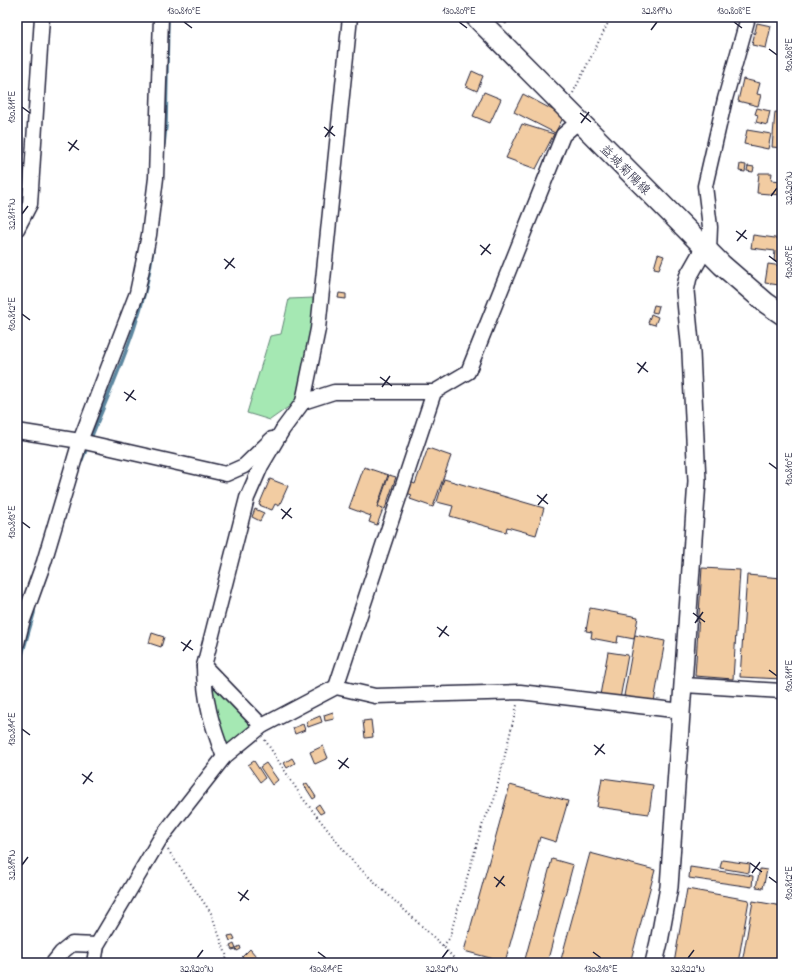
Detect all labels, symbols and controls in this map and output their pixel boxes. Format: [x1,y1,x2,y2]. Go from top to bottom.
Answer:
text: 130.810°E [167,4,201,19]
text: 130.809°E [442,4,476,19]
text: 32.819°N [642,4,673,19]
text: 130.808°E [717,4,751,19]
text: 130.808°E [782,38,797,72]
text: 130.811°E [5,91,20,123]
street label: 益城菊陽線 [595,140,655,200]
text: 32.820°N [782,171,797,205]
text: 32.817°N [5,198,20,230]
text: 130.809°E [782,245,797,279]
text: 130.812°E [5,297,20,331]
text: 130.810°E [782,452,797,486]
text: 130.813°E [5,505,20,539]
text: 130.811°E [782,660,797,692]
text: 130.814°E [5,712,20,746]
text: 32.819°N [5,849,20,880]
text: 130.812°E [782,866,797,900]
text: 32.820°N [180,962,214,977]
text: 130.814°E [309,962,343,977]
text: 32.821°N [426,962,458,977]
text: 130.813°E [584,962,618,977]
text: 32.822°N [671,962,705,977]

